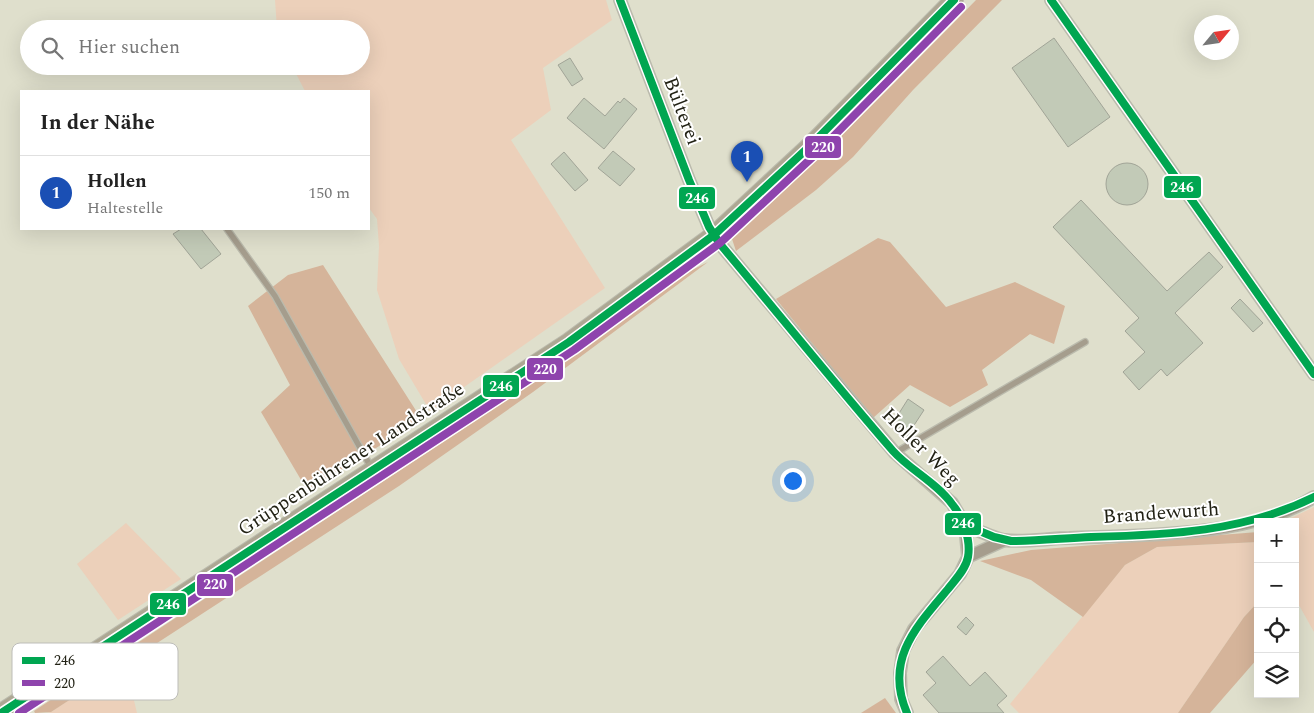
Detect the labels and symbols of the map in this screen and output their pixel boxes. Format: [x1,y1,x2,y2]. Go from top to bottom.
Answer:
north arrow [1194,15,1239,60]
street label: Bülterei [655,73,709,149]
line badge: 220 [804,135,842,159]
text: 220 [811,137,835,158]
pin: 1 [731,141,763,182]
line badge: 246 [1163,175,1202,199]
text: 246 [1170,177,1194,198]
line badge: 246 [678,186,716,210]
text: 246 [685,188,709,209]
line badge: 220 [526,357,564,381]
text: 220 [533,359,557,380]
street label: Grüppenbührener Landstraße [232,374,470,544]
line badge: 246 [482,374,520,398]
text: 246 [489,376,513,397]
street label: Holler Weg [875,401,967,493]
your location [780,468,806,494]
street label: Brandewurth [1102,494,1220,532]
line badge: 246 [944,512,982,536]
text: 246 [951,513,975,534]
line badge: 220 [196,573,234,597]
text: 220 [203,574,227,595]
line badge: 246 [149,592,187,616]
text: 246 [156,594,180,615]
legend [12,643,178,700]
text: 246 [54,650,75,671]
text: 220 [54,673,75,694]

